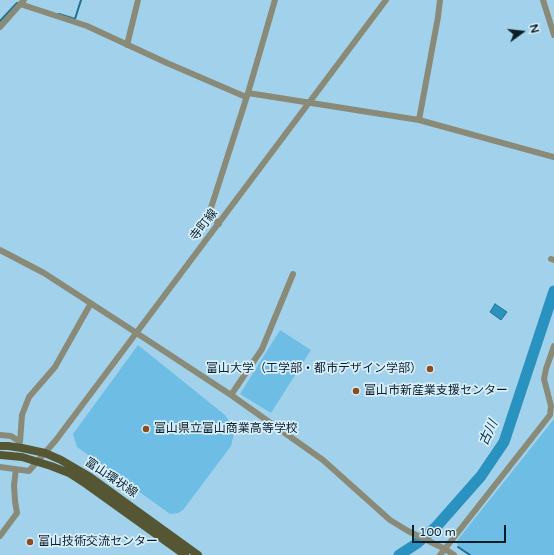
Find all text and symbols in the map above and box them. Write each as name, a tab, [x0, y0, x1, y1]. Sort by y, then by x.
north arrow	[502, 12, 542, 52]
text: N	[527, 23, 541, 35]
street label: 寺町線	[187, 206, 221, 244]
place label: 富山大学（工学部・都市デザイン学部）	[206, 362, 422, 376]
marker: 富山大学（工学部・都市デザイン学部）	[425, 364, 435, 374]
place label: 富山市新産業支援センター	[364, 384, 508, 398]
marker: 富山市新産業支援センター	[351, 386, 361, 396]
water label: 古川	[476, 418, 502, 448]
place label: 富山県立富山商業高等学校	[154, 422, 298, 436]
marker: 富山県立富山商業高等学校	[141, 424, 151, 434]
street label: 富山環状線	[82, 455, 140, 501]
scale bar	[414, 517, 508, 543]
text: 100 m	[419, 525, 456, 539]
place label: 富山技術交流センター	[38, 535, 158, 549]
marker: 富山技術交流センター	[25, 537, 35, 547]

